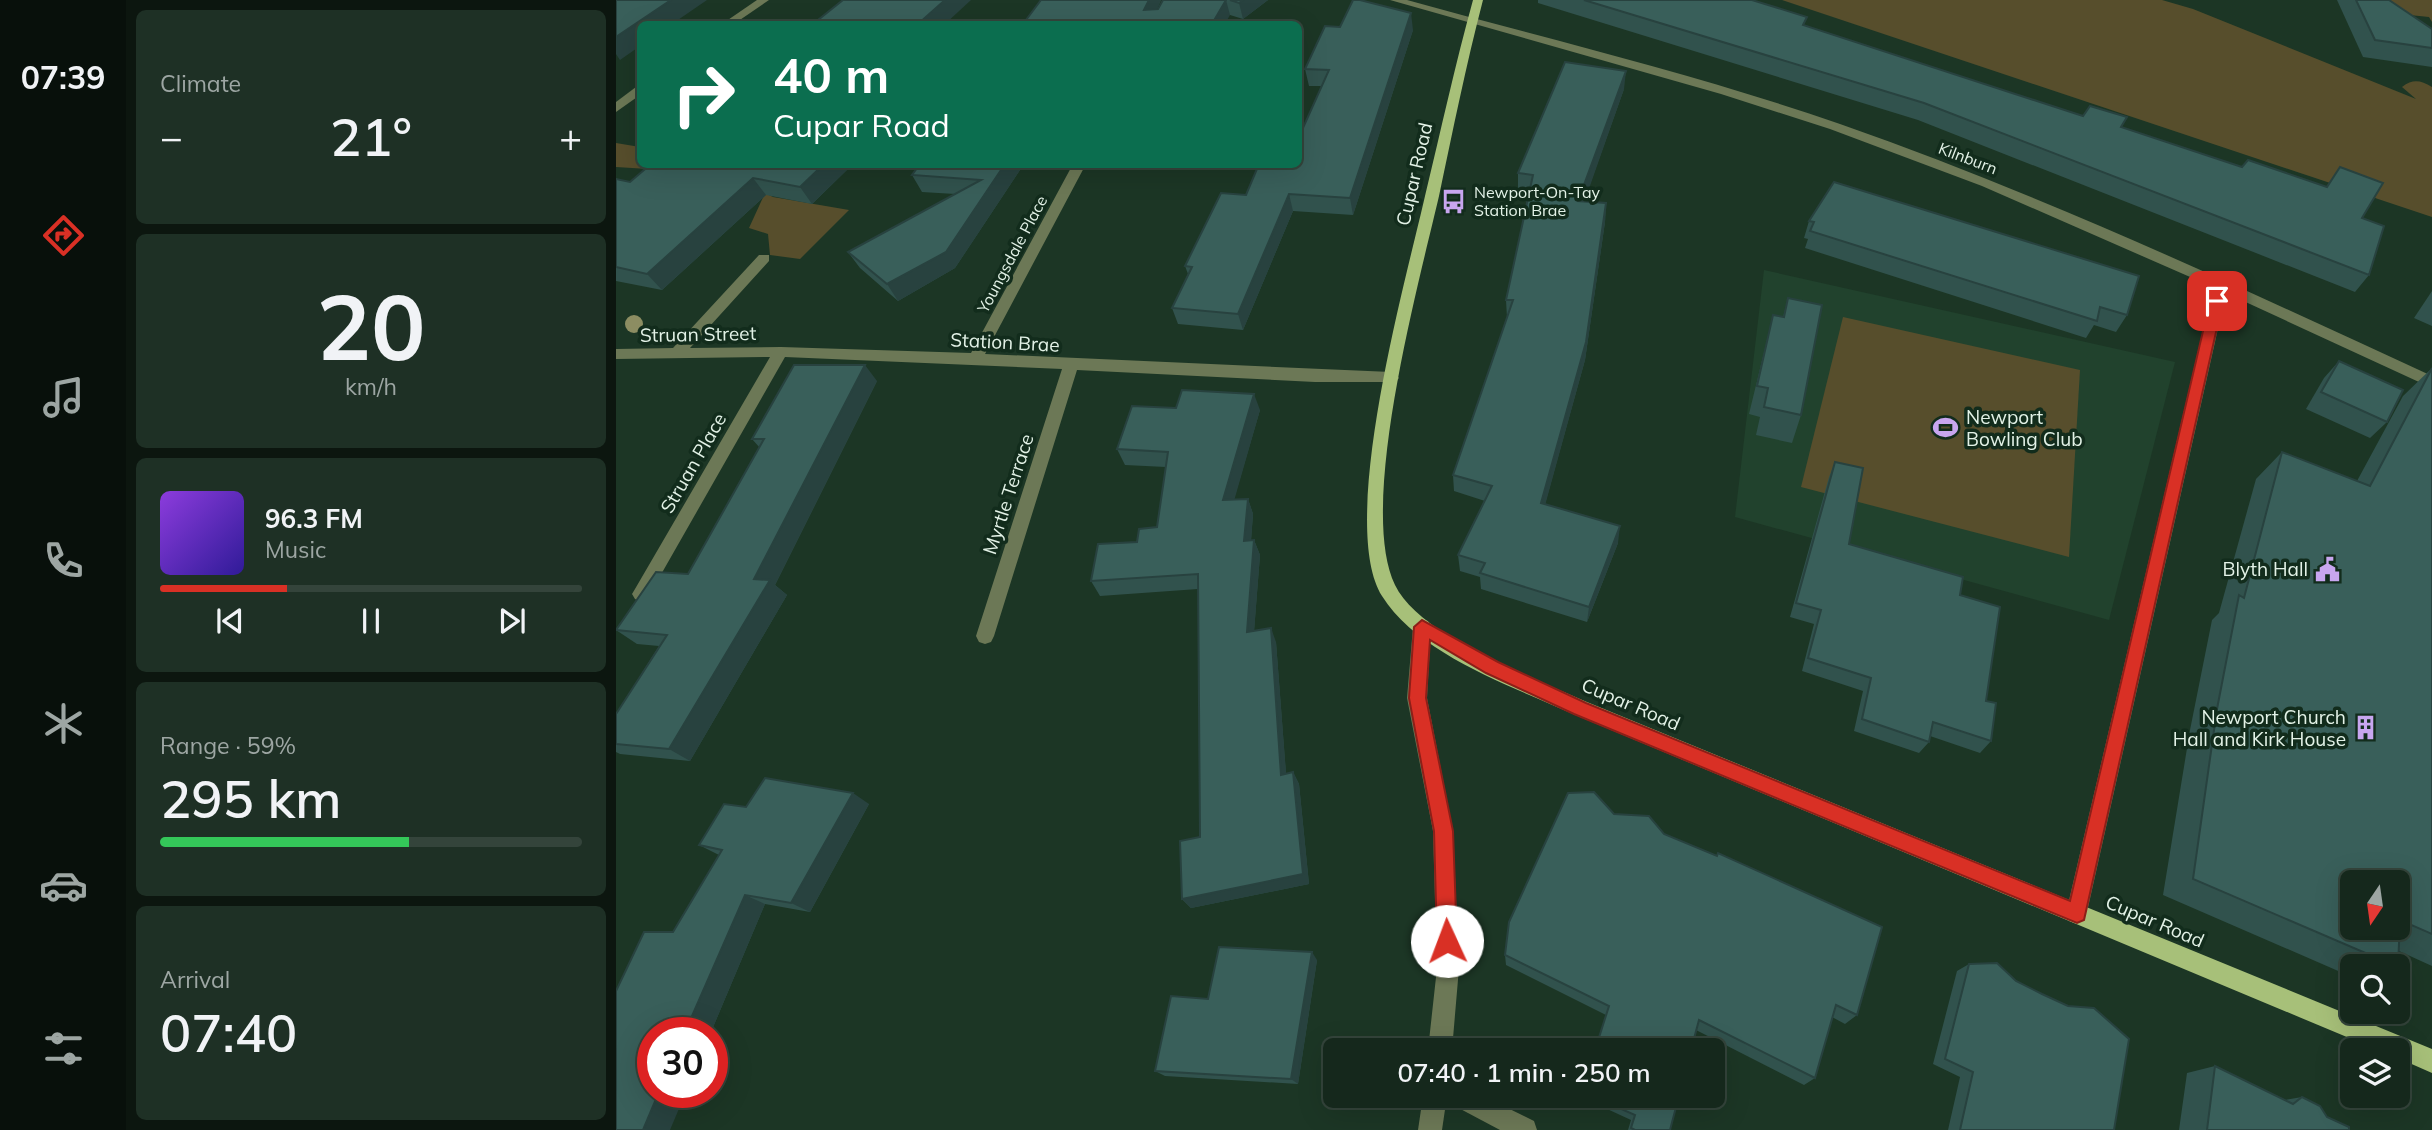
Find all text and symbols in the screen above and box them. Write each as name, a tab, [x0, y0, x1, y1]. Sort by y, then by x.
text: 40 m	[773, 44, 889, 105]
icon: right	[658, 49, 749, 140]
text: 07:39	[21, 57, 105, 97]
text: Climate	[160, 69, 241, 98]
text: 21°	[330, 104, 412, 169]
text: Cupar Road	[773, 105, 950, 145]
text: −	[160, 113, 183, 161]
text: +	[559, 113, 582, 161]
street label: Cupar Road	[1390, 120, 1438, 228]
street label: Kilnburn	[1936, 138, 2000, 178]
place label: Newport-On-Tay Station Brae	[1474, 182, 1601, 220]
bus stop icon: Newport-On-Tay Station Brae	[1440, 187, 1468, 215]
street label: Youngsdale Place	[972, 192, 1051, 317]
icon: directions	[39, 211, 88, 260]
text: 20	[316, 269, 426, 383]
pin	[2187, 271, 2247, 331]
icon: arrive	[2198, 282, 2236, 320]
street label: Struan Street	[640, 321, 757, 347]
street label: Station Brae	[950, 327, 1060, 357]
text: km/h	[345, 372, 397, 401]
icon: music	[39, 373, 88, 422]
place label: Newport Bowling Club	[1966, 405, 2083, 451]
street label: Struan Place	[655, 409, 731, 517]
sports icon: Newport Bowling Club	[1932, 414, 1960, 442]
street label: Myrtle Terrace	[977, 431, 1039, 557]
text: 96.3 FM	[265, 502, 363, 535]
text: Music	[265, 535, 326, 564]
icon: phone	[39, 536, 88, 585]
public building icon: Blyth Hall	[2314, 555, 2342, 583]
place label: Blyth Hall	[2223, 557, 2308, 581]
icon: previous	[211, 602, 249, 640]
icon: pause	[352, 602, 390, 640]
icon: next	[493, 602, 531, 640]
street label: Cupar Road	[1578, 672, 1684, 736]
icon: climate	[39, 699, 88, 748]
place label: Newport Church Hall and Kirk House	[2173, 705, 2346, 751]
building icon: Newport Church Hall and Kirk House	[2352, 714, 2380, 742]
text: Range · 59%	[160, 731, 296, 760]
text: 295 km	[160, 766, 341, 831]
icon: car	[39, 861, 88, 910]
north arrow	[2340, 870, 2410, 940]
map controls	[2340, 870, 2410, 1108]
street label: Cupar Road	[2102, 889, 2208, 953]
position arrow	[1410, 904, 1484, 978]
button: search	[2340, 954, 2410, 1024]
text: Arrival	[160, 965, 230, 994]
text: 07:40	[160, 1000, 297, 1065]
speed limit sign: 30	[637, 1017, 728, 1108]
icon: filters	[39, 1024, 88, 1073]
button: layers	[2340, 1038, 2410, 1108]
text: 07:40 · 1 min · 250 m	[1397, 1056, 1651, 1089]

